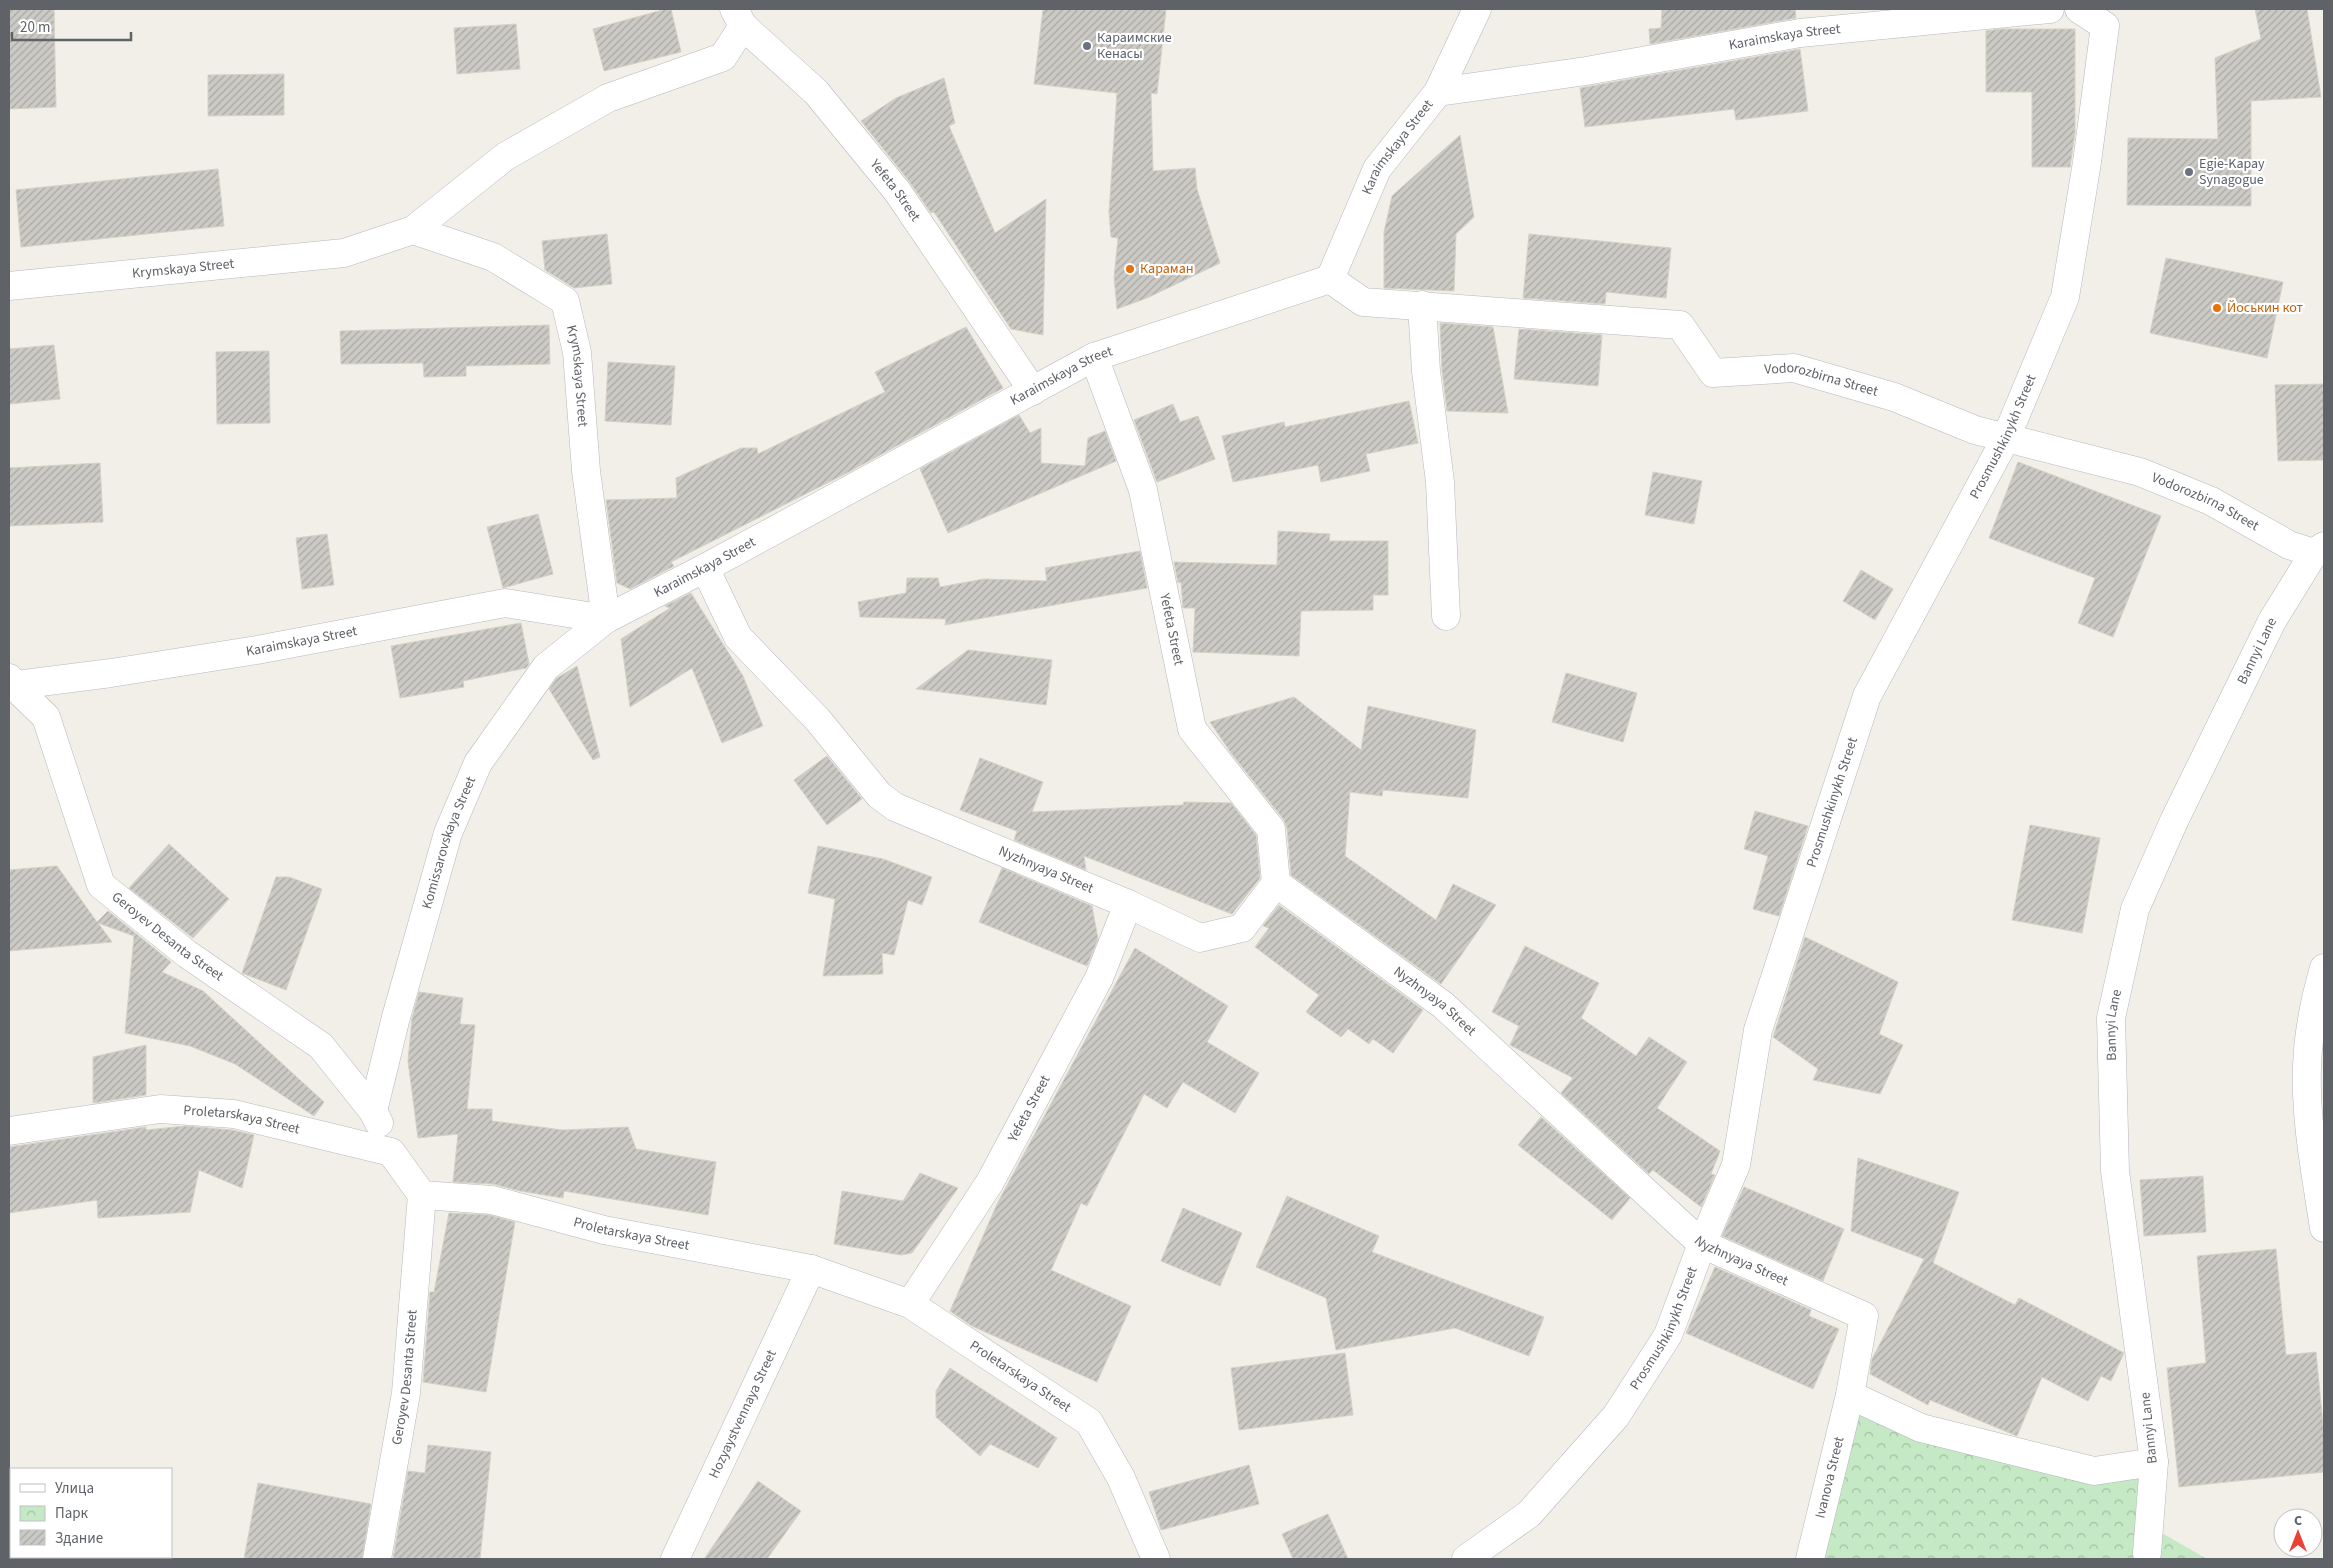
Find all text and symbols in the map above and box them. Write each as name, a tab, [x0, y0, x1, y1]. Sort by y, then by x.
scale bar	[12, 10, 131, 42]
text: 20 m	[20, 17, 50, 38]
street label: Karaimskaya Street	[1727, 19, 1842, 55]
place label: Караимские Кенасы	[1097, 28, 1172, 64]
marker: Караимские Кенасы	[1081, 40, 1093, 52]
street label: Karaimskaya Street	[1357, 95, 1438, 198]
street label: Yefeta Street	[864, 154, 925, 226]
place label: Egie-Kapay Synagogue	[2199, 154, 2265, 190]
marker: Egie-Kapay Synagogue	[2183, 166, 2195, 178]
street label: Krymskaya Street	[131, 254, 235, 284]
place label: Караман	[1140, 259, 1194, 279]
marker: Караман	[1124, 263, 1136, 275]
place label: Йоськин кот	[2227, 298, 2304, 318]
marker: Йоськин кот	[2211, 302, 2223, 314]
street label: Krymskaya Street	[561, 323, 593, 428]
street label: Karaimskaya Street	[1007, 341, 1115, 411]
street label: Vodorozbirna Street	[1764, 358, 1881, 402]
street label: Prosmushkinykh Street	[1965, 371, 2042, 503]
street label: Vodorozbirna Street	[2148, 468, 2263, 536]
street label: Karaimskaya Street	[650, 532, 760, 603]
street label: Yefeta Street	[1154, 591, 1189, 667]
street label: Bannyi Lane	[2232, 614, 2282, 688]
street label: Karaimskaya Street	[245, 621, 359, 662]
street label: Prosmushkinykh Street	[1802, 735, 1863, 870]
street label: Komissarovskaya Street	[417, 773, 481, 911]
street label: Nyzhnyaya Street	[995, 841, 1097, 899]
street label: Geroyev Desanta Street	[107, 887, 228, 986]
street label: Nyzhnyaya Street	[1389, 962, 1481, 1041]
street label: Bannyi Lane	[2101, 987, 2127, 1061]
street label: Yefeta Street	[1003, 1071, 1055, 1147]
street label: Proletarskaya Street	[183, 1101, 302, 1140]
street label: Proletarskaya Street	[571, 1212, 691, 1256]
street label: Nyzhnyaya Street	[1689, 1231, 1792, 1291]
street label: Prosmushkinykh Street	[1625, 1264, 1703, 1394]
street label: Geroyev Desanta Street	[387, 1309, 423, 1447]
street label: Proletarskaya Street	[965, 1336, 1075, 1418]
street label: Hozyaystvennaya Street	[704, 1346, 782, 1482]
street label: Bannyi Lane	[2135, 1391, 2163, 1465]
street label: Ivanova Street	[1810, 1434, 1850, 1520]
legend	[10, 1468, 172, 1558]
text: Улица	[55, 1478, 94, 1499]
text: Парк	[55, 1503, 89, 1524]
north arrow	[2273, 1508, 2323, 1558]
text: С	[2294, 1511, 2302, 1531]
text: Здание	[55, 1528, 103, 1549]

